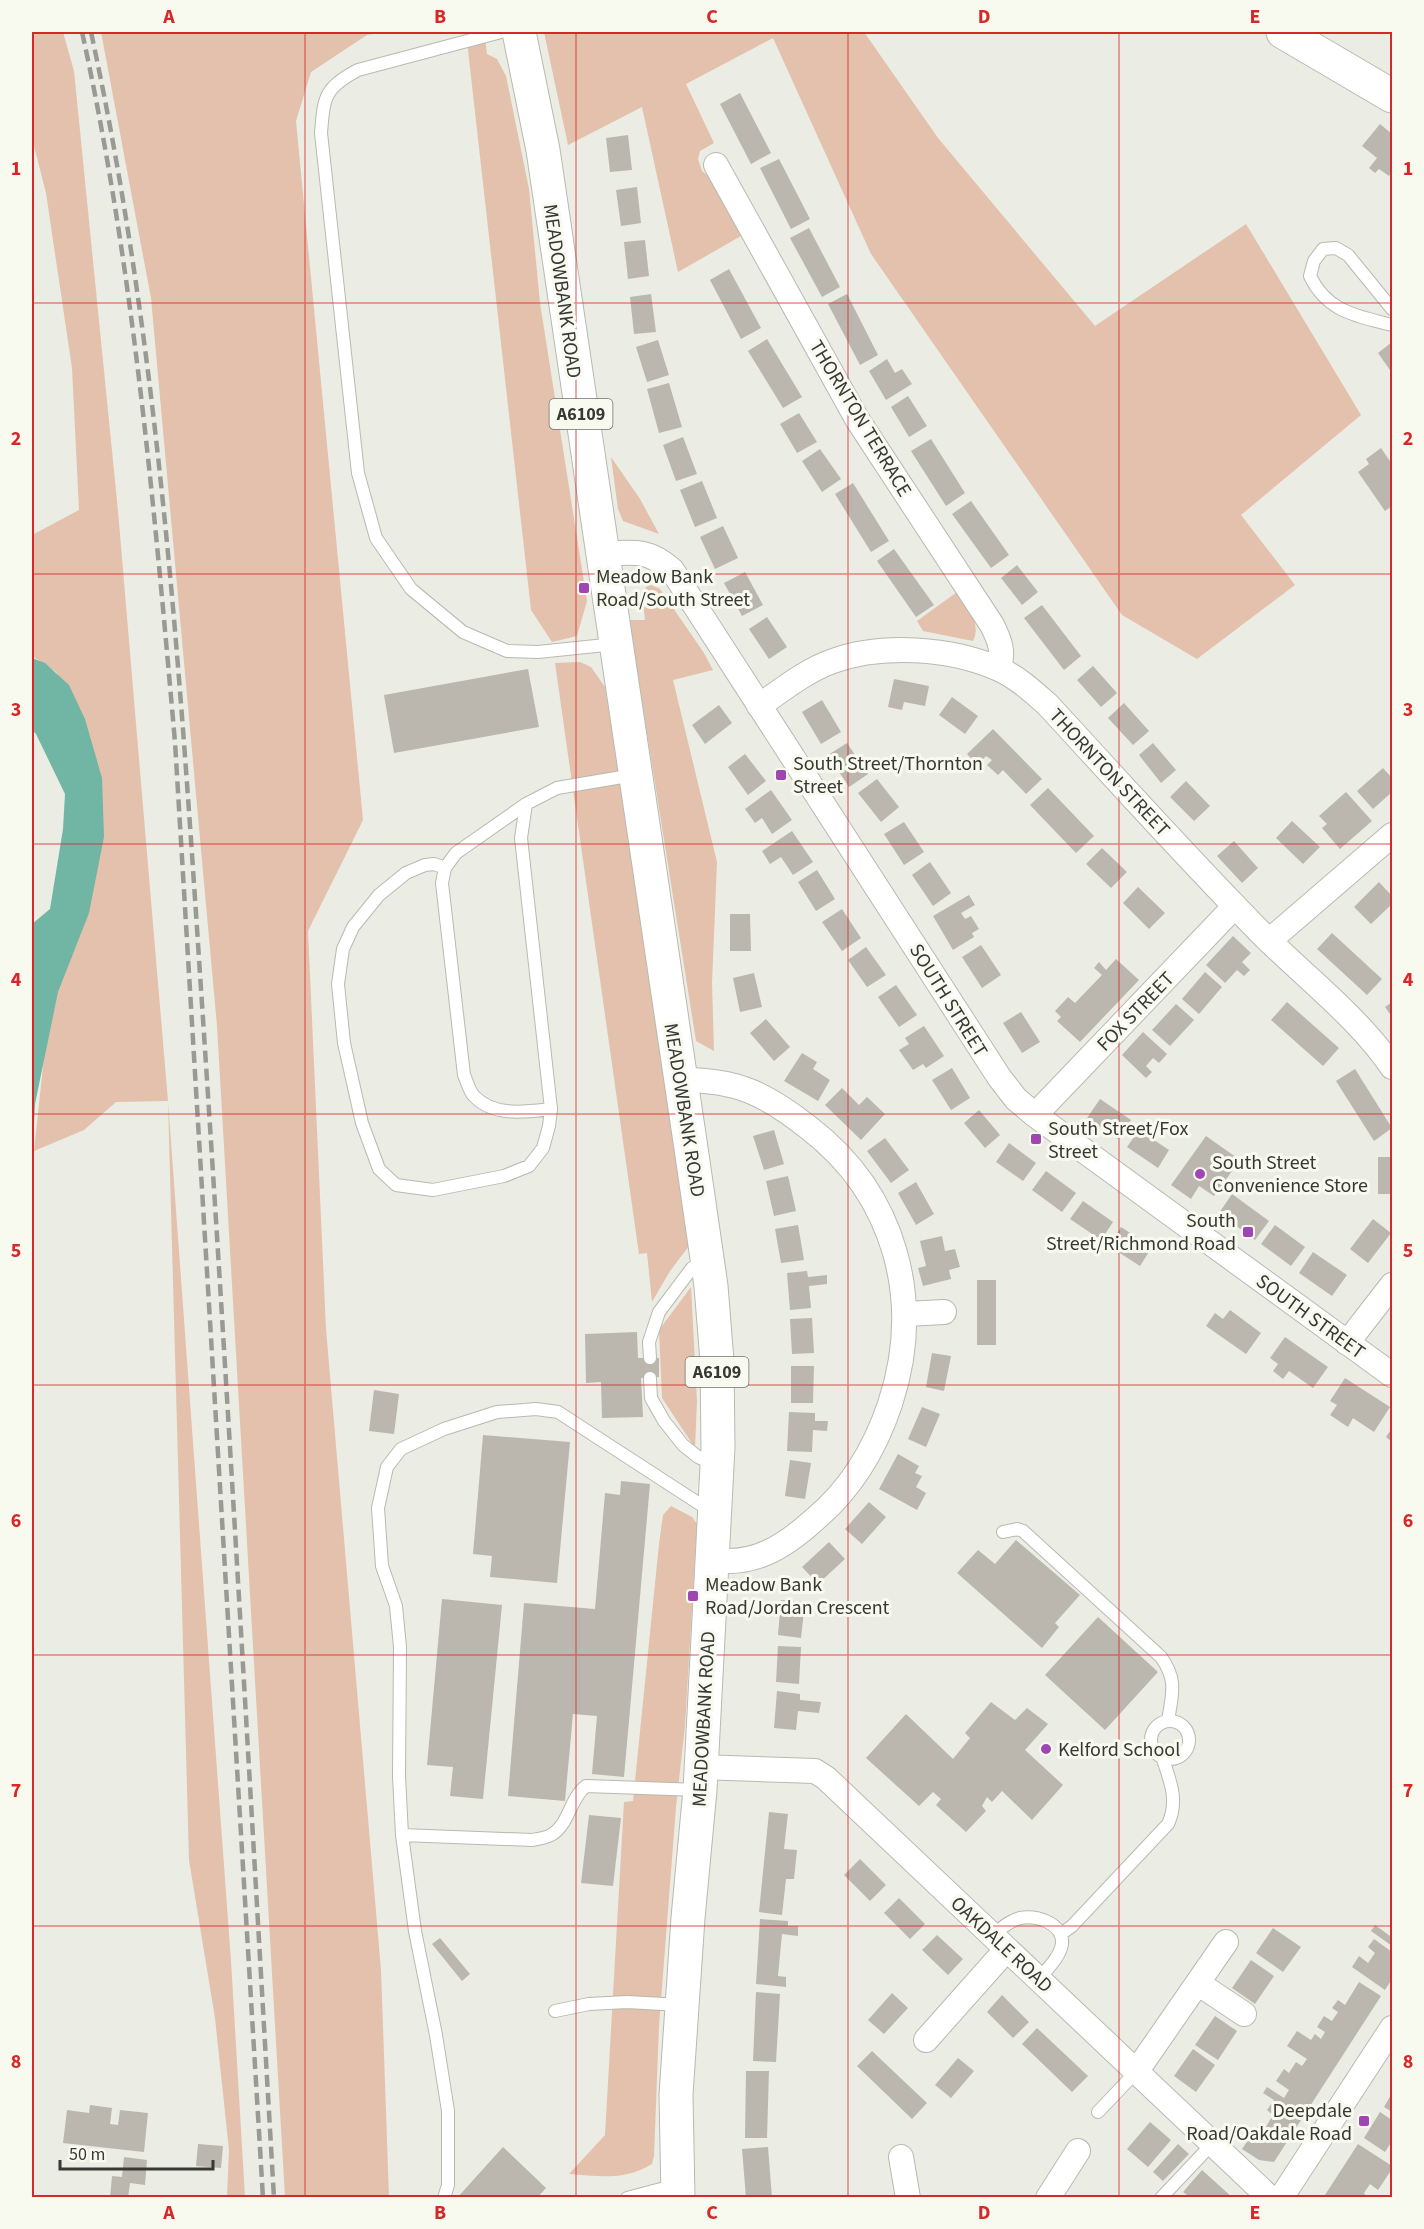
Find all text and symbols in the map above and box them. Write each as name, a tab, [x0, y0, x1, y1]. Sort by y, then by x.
text: A	[162, 3, 175, 31]
text: B	[434, 3, 446, 31]
text: C	[706, 3, 718, 31]
text: D	[978, 3, 990, 31]
text: E	[1250, 3, 1260, 31]
text: 1	[11, 155, 21, 183]
text: 1	[1403, 155, 1413, 183]
street label: MEADOWBANK ROAD	[536, 202, 588, 380]
street label: THORNTON TERRACE	[802, 335, 918, 502]
road number: A6109	[550, 399, 612, 429]
text: 2	[11, 425, 21, 453]
text: 2	[1403, 425, 1413, 453]
place label: Meadow Bank Road/South Street	[596, 563, 750, 614]
marker: Meadow Bank Road/South Street	[577, 581, 591, 595]
text: 3	[11, 696, 21, 724]
text: 3	[1403, 696, 1413, 724]
street label: THORNTON STREET	[1042, 702, 1176, 843]
place label: South Street/Thornton Street	[793, 750, 983, 801]
marker: South Street/Thornton Street	[774, 768, 788, 782]
street label: SOUTH STREET	[902, 938, 994, 1063]
street label: FOX STREET	[1091, 965, 1181, 1058]
text: 4	[11, 966, 22, 994]
text: 4	[1403, 966, 1414, 994]
street label: MEADOWBANK ROAD	[656, 1021, 712, 1199]
place label: South Street/Fox Street	[1048, 1115, 1188, 1166]
marker: South Street/Fox Street	[1029, 1132, 1043, 1146]
place label: South Street Convenience Store	[1212, 1149, 1368, 1200]
marker: South Street Convenience Store	[1193, 1167, 1207, 1181]
place label: South Street/Richmond Road	[1046, 1207, 1236, 1258]
marker: South Street/Richmond Road	[1241, 1225, 1255, 1239]
text: 5	[11, 1237, 21, 1265]
text: 5	[1403, 1237, 1413, 1265]
street label: SOUTH STREET	[1250, 1268, 1371, 1366]
road number: A6109	[686, 1357, 748, 1387]
text: 6	[11, 1507, 21, 1535]
text: 6	[1403, 1507, 1413, 1535]
place label: Meadow Bank Road/Jordan Crescent	[705, 1571, 890, 1622]
marker: Meadow Bank Road/Jordan Crescent	[686, 1589, 700, 1603]
street label: MEADOWBANK ROAD	[685, 1631, 723, 1808]
place label: Kelford School	[1058, 1736, 1180, 1764]
marker: Kelford School	[1039, 1742, 1053, 1756]
text: 7	[11, 1777, 21, 1805]
text: 7	[1403, 1777, 1413, 1805]
street label: OAKDALE ROAD	[944, 1890, 1059, 1999]
text: 8	[11, 2048, 21, 2076]
text: 8	[1403, 2048, 1413, 2076]
place label: Deepdale Road/Oakdale Road	[1186, 2097, 1352, 2148]
marker: Deepdale Road/Oakdale Road	[1357, 2114, 1371, 2128]
scale bar	[60, 2133, 213, 2171]
text: 50 m	[69, 2142, 105, 2167]
text: A	[162, 2199, 175, 2227]
text: B	[434, 2199, 446, 2227]
text: C	[706, 2199, 718, 2227]
text: D	[978, 2199, 990, 2227]
text: E	[1250, 2199, 1260, 2227]

